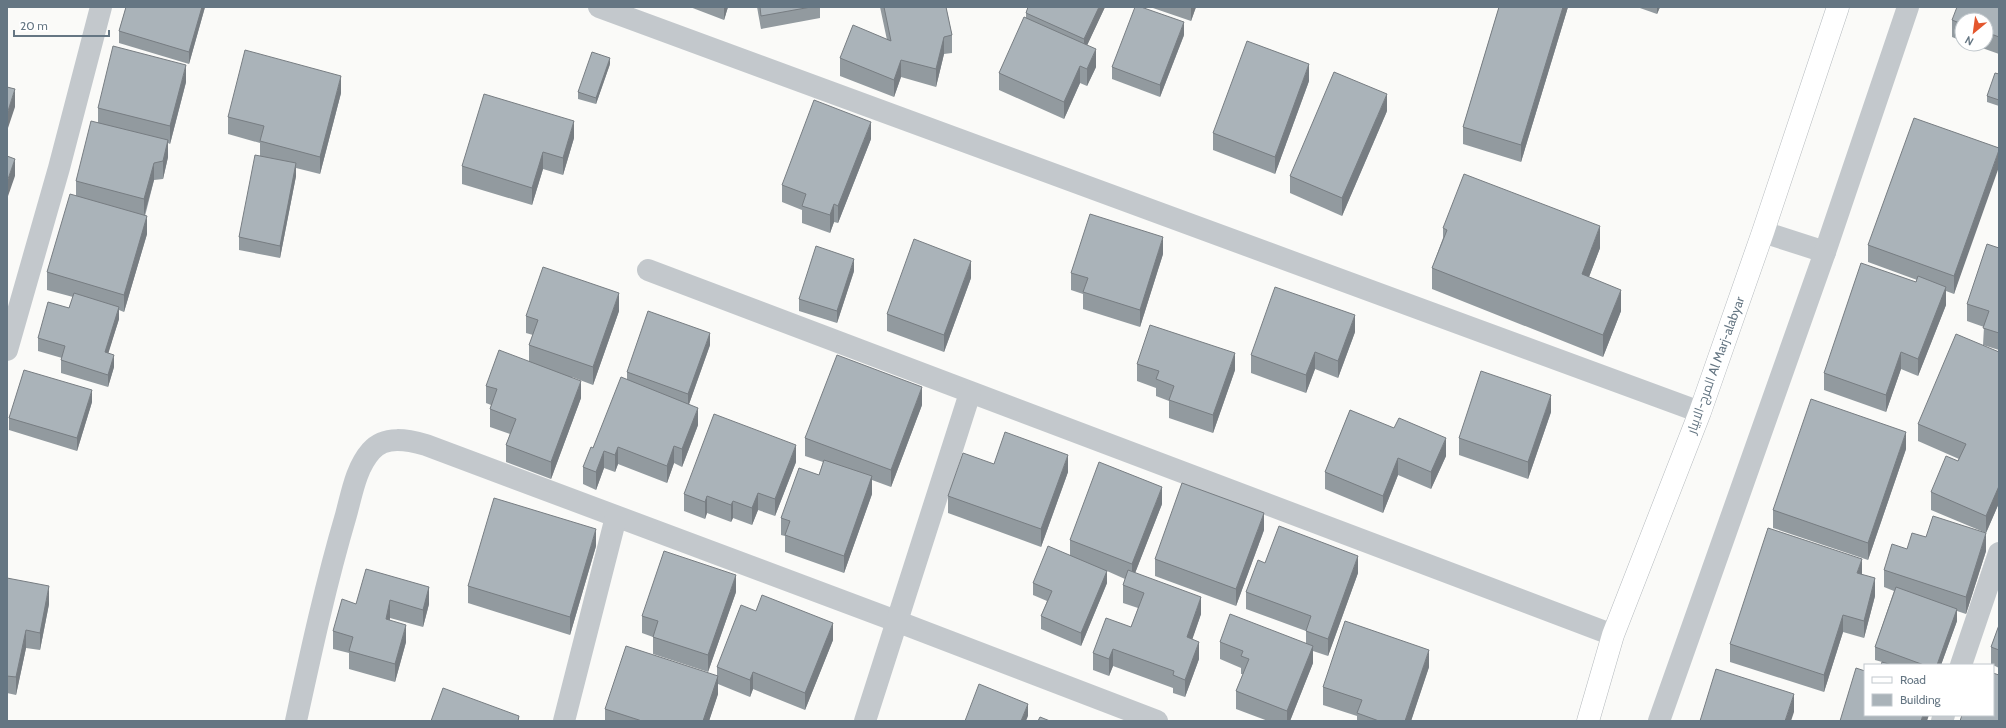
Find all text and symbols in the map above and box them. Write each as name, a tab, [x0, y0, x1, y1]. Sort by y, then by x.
scale bar	[14, 12, 109, 38]
north arrow	[1954, 12, 1994, 52]
text: 20 m	[20, 18, 48, 33]
text: N	[1962, 33, 1976, 49]
street label: المرج-الابيار Al Marj-alabyar	[1682, 293, 1748, 437]
legend	[1864, 664, 1994, 716]
text: Road	[1900, 672, 1926, 687]
text: Building	[1900, 692, 1942, 707]

